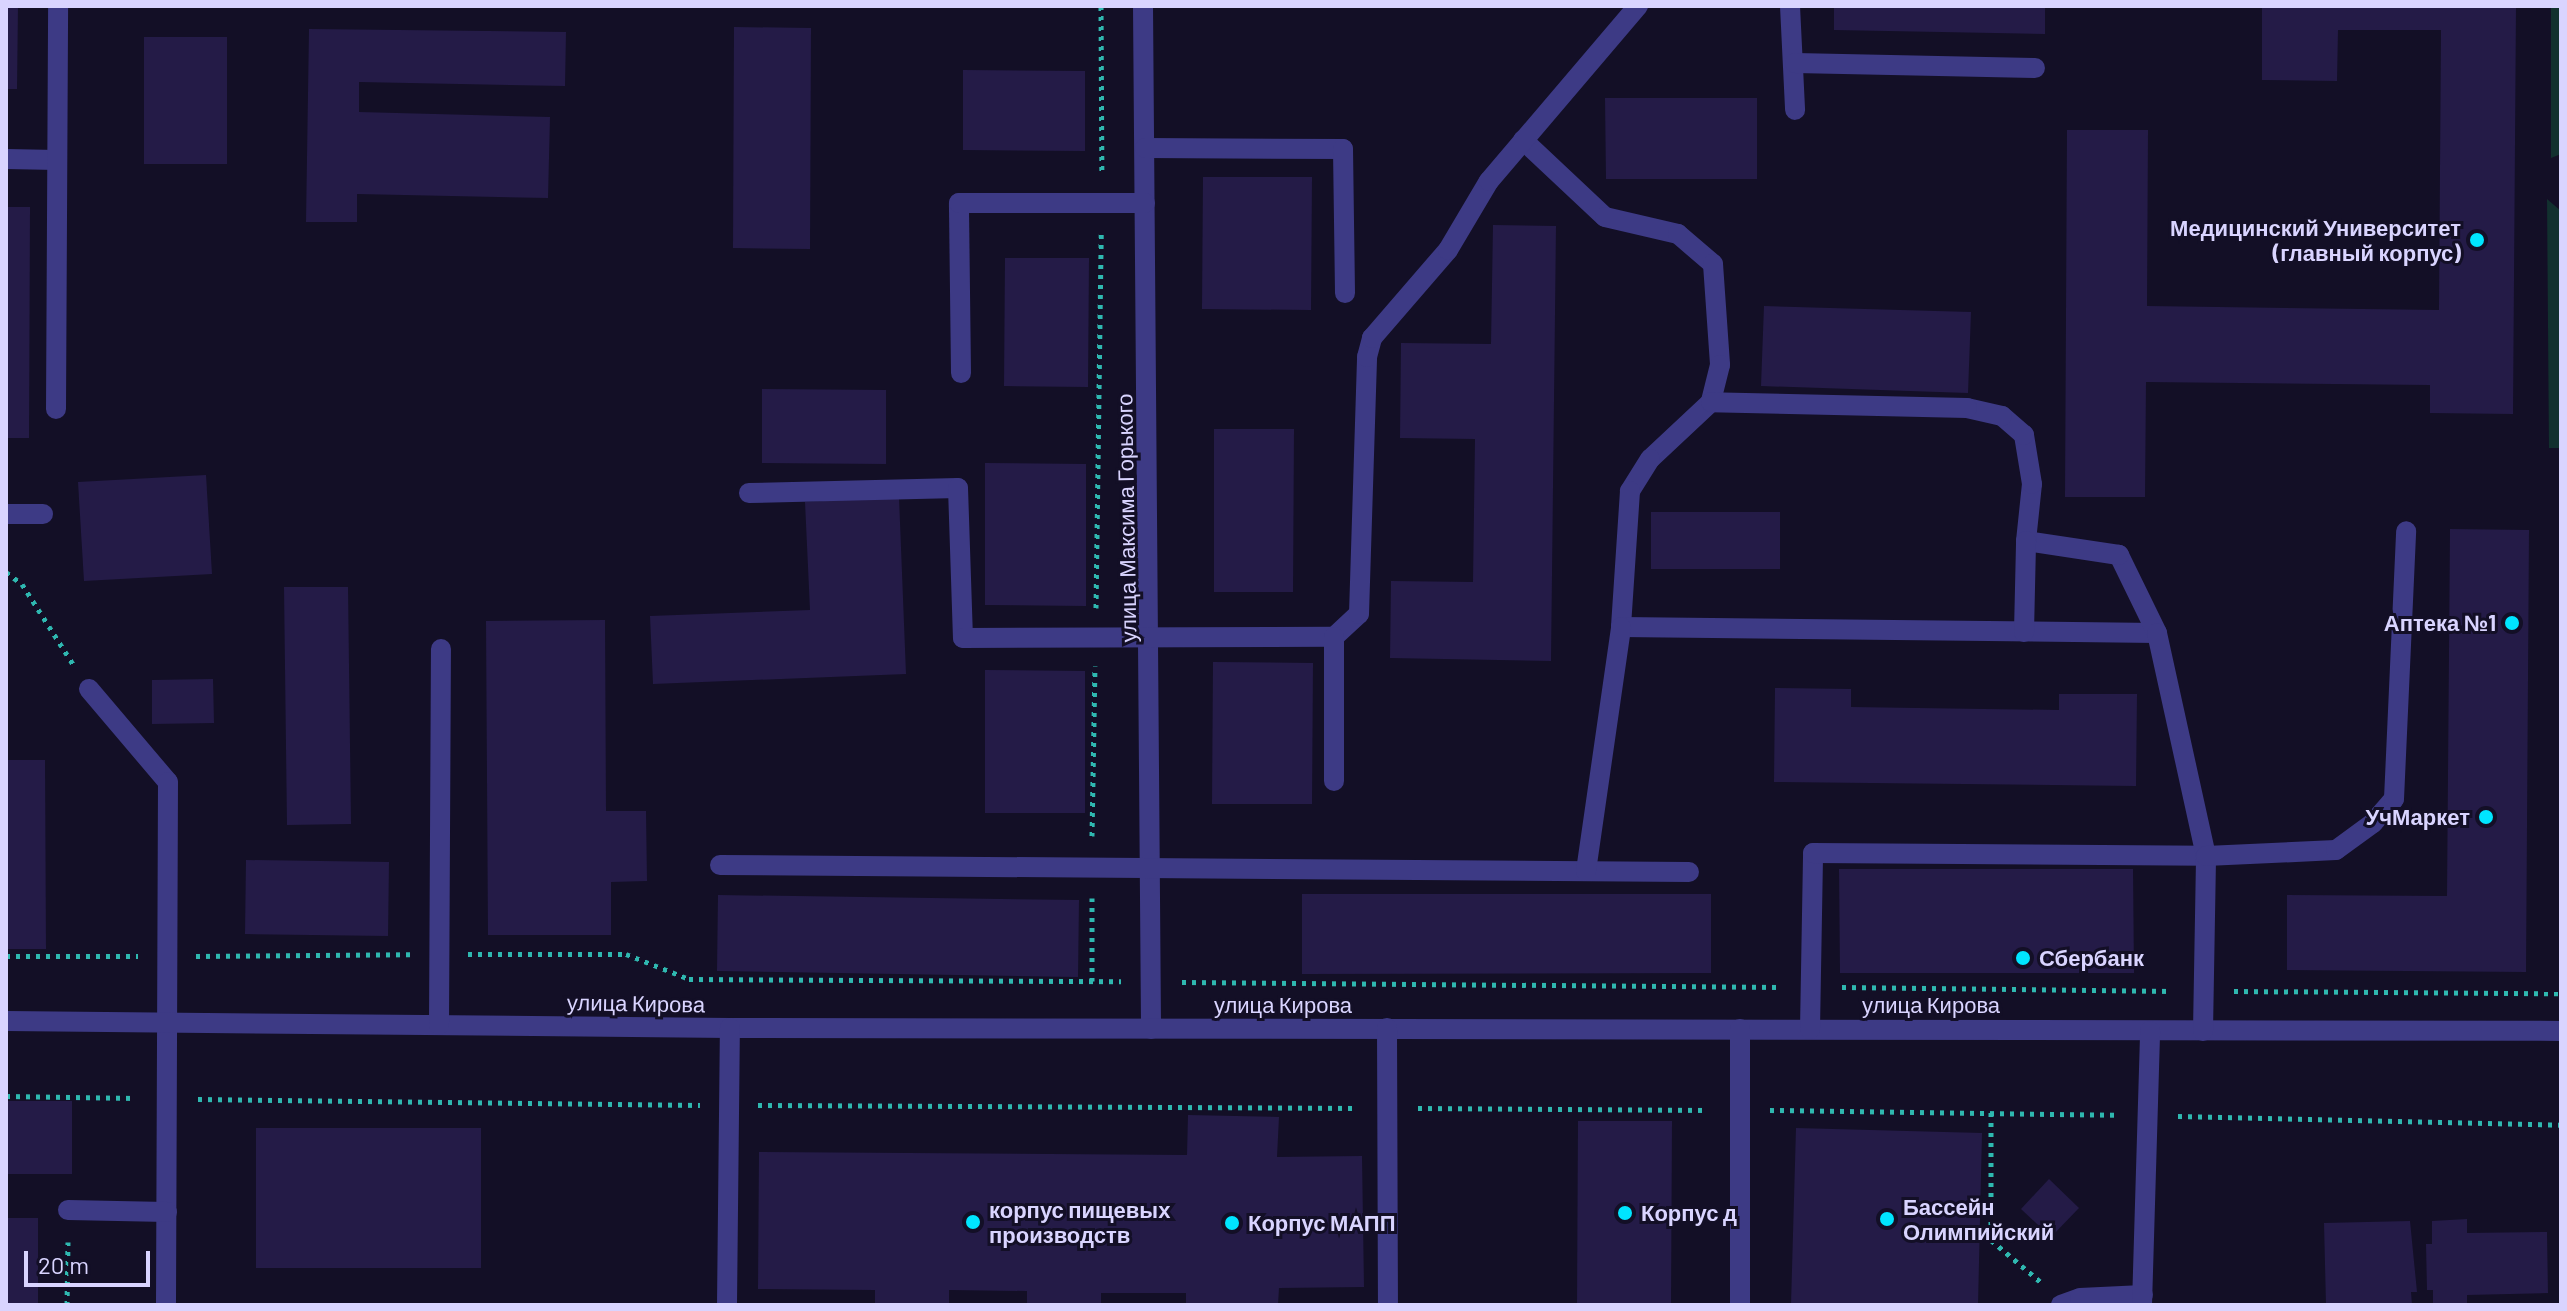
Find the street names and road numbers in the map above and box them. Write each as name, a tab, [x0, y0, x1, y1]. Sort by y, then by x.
street label: улица Максима Горького	[1111, 393, 1141, 643]
street label: улица Кирова	[567, 989, 705, 1017]
street label: улица Кирова	[1214, 992, 1352, 1018]
street label: улица Кирова	[1862, 992, 2000, 1018]

